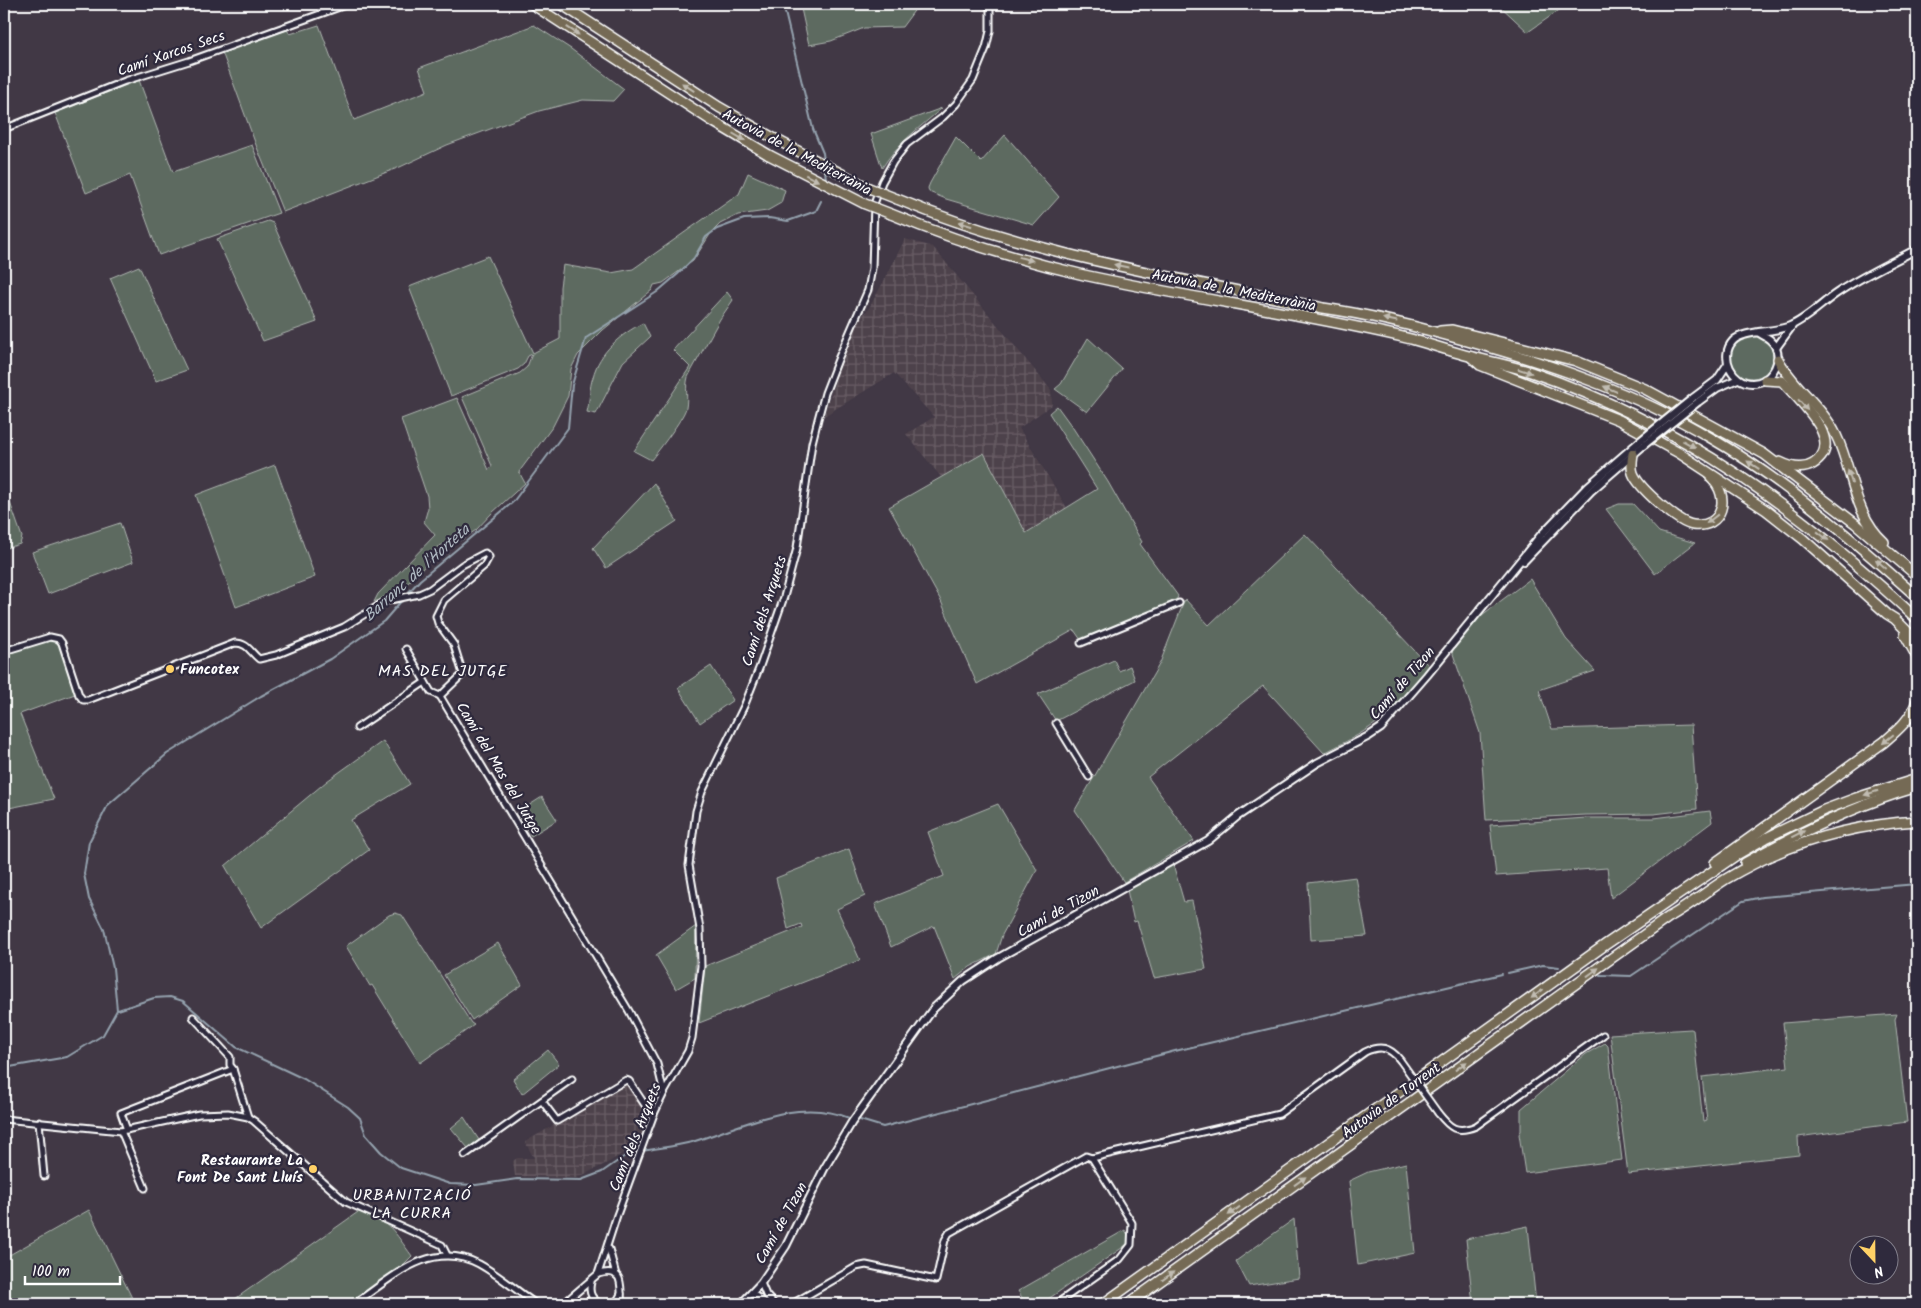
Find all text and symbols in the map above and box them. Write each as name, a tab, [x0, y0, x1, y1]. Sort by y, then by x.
street label: Camí Xarcos Secs	[114, 24, 229, 84]
one-way arrow	[566, 26, 579, 35]
one-way arrow	[681, 82, 695, 92]
street label: Autovia de la Mediterrània	[717, 103, 876, 203]
one-way arrow	[732, 133, 745, 142]
one-way arrow	[805, 174, 819, 182]
one-way arrow	[957, 220, 972, 227]
one-way arrow	[1019, 255, 1034, 263]
one-way arrow	[1114, 262, 1129, 270]
street label: Autovia de la Mediterrània	[1150, 263, 1318, 319]
one-way arrow	[1383, 316, 1398, 324]
one-way arrow	[1518, 367, 1533, 375]
one-way arrow	[1603, 384, 1617, 392]
one-way arrow	[1797, 399, 1808, 412]
one-way arrow	[1682, 440, 1697, 448]
one-way arrow	[1746, 460, 1759, 469]
one-way arrow	[1846, 470, 1854, 485]
one-way arrow	[1706, 513, 1719, 524]
water label: Barranc de l'Horteta	[358, 517, 477, 628]
one-way arrow	[1816, 531, 1830, 541]
street label: Camí dels Arquets	[736, 552, 794, 670]
one-way arrow	[1874, 559, 1887, 570]
street label: Camí de Tizon	[1364, 642, 1442, 726]
place label: Funcotex	[180, 658, 240, 682]
district label: MAS DEL JUTGE	[378, 659, 508, 684]
marker: Funcotex	[164, 663, 176, 675]
street label: Camí del Mas del Jutge	[449, 698, 547, 839]
one-way arrow	[1882, 733, 1895, 744]
one-way arrow	[1863, 789, 1878, 797]
one-way arrow	[1791, 830, 1805, 838]
street label: Camí de Tizon	[1013, 879, 1104, 944]
one-way arrow	[1586, 967, 1599, 977]
one-way arrow	[1530, 989, 1544, 999]
street label: Autovia de Torrent	[1337, 1056, 1446, 1145]
one-way arrow	[1454, 1062, 1467, 1072]
street label: Camí dels Arquets	[603, 1079, 669, 1195]
place label: Restaurante La Font De Sant Lluís	[177, 1149, 303, 1190]
marker: Restaurante La Font De Sant Lluís	[307, 1163, 319, 1175]
one-way arrow	[1293, 1176, 1306, 1187]
street label: Camí de Tizon	[749, 1178, 814, 1269]
district label: URBANITZACIÓ LA CURRA	[352, 1183, 472, 1226]
one-way arrow	[1227, 1206, 1241, 1216]
north arrow	[1848, 1236, 1898, 1286]
scale bar	[25, 1253, 120, 1285]
text: N	[1870, 1259, 1887, 1283]
text: 100 m	[32, 1260, 70, 1284]
one-way arrow	[1161, 1271, 1175, 1281]

